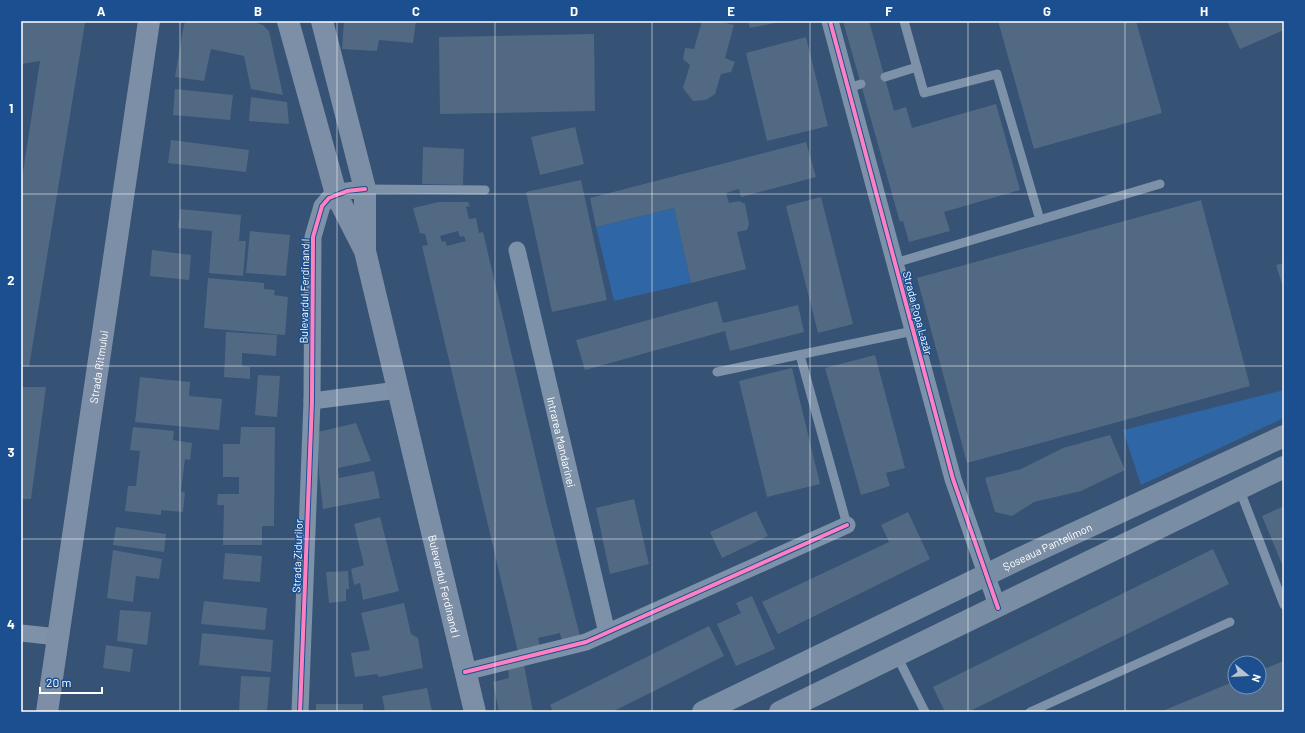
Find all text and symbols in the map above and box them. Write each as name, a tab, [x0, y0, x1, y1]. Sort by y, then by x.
text: A	[97, 3, 106, 19]
text: B	[254, 3, 262, 19]
text: C	[412, 3, 420, 19]
text: D	[570, 3, 578, 19]
text: E	[727, 3, 735, 19]
text: F	[885, 3, 893, 19]
text: G	[1043, 3, 1051, 19]
text: H	[1200, 3, 1208, 19]
text: 1	[9, 100, 13, 116]
street label: Bulevardul Ferdinand I	[297, 238, 311, 344]
street label: Strada Popa Lazăr	[901, 270, 935, 356]
text: 2	[7, 272, 15, 288]
street label: Strada Ritmului	[86, 329, 110, 404]
street label: Intrarea Mandarinei	[545, 395, 579, 488]
text: 3	[7, 444, 15, 460]
street label: Strada Zidurilor	[289, 519, 305, 593]
street label: Șoseaua Pantelimon	[1000, 520, 1094, 572]
street label: Bulevardul Ferdinand I	[426, 533, 463, 639]
text: 4	[7, 616, 15, 632]
north arrow	[1227, 655, 1267, 695]
scale bar	[40, 669, 102, 695]
text: N	[1250, 673, 1264, 684]
text: 20 m	[46, 675, 72, 689]

